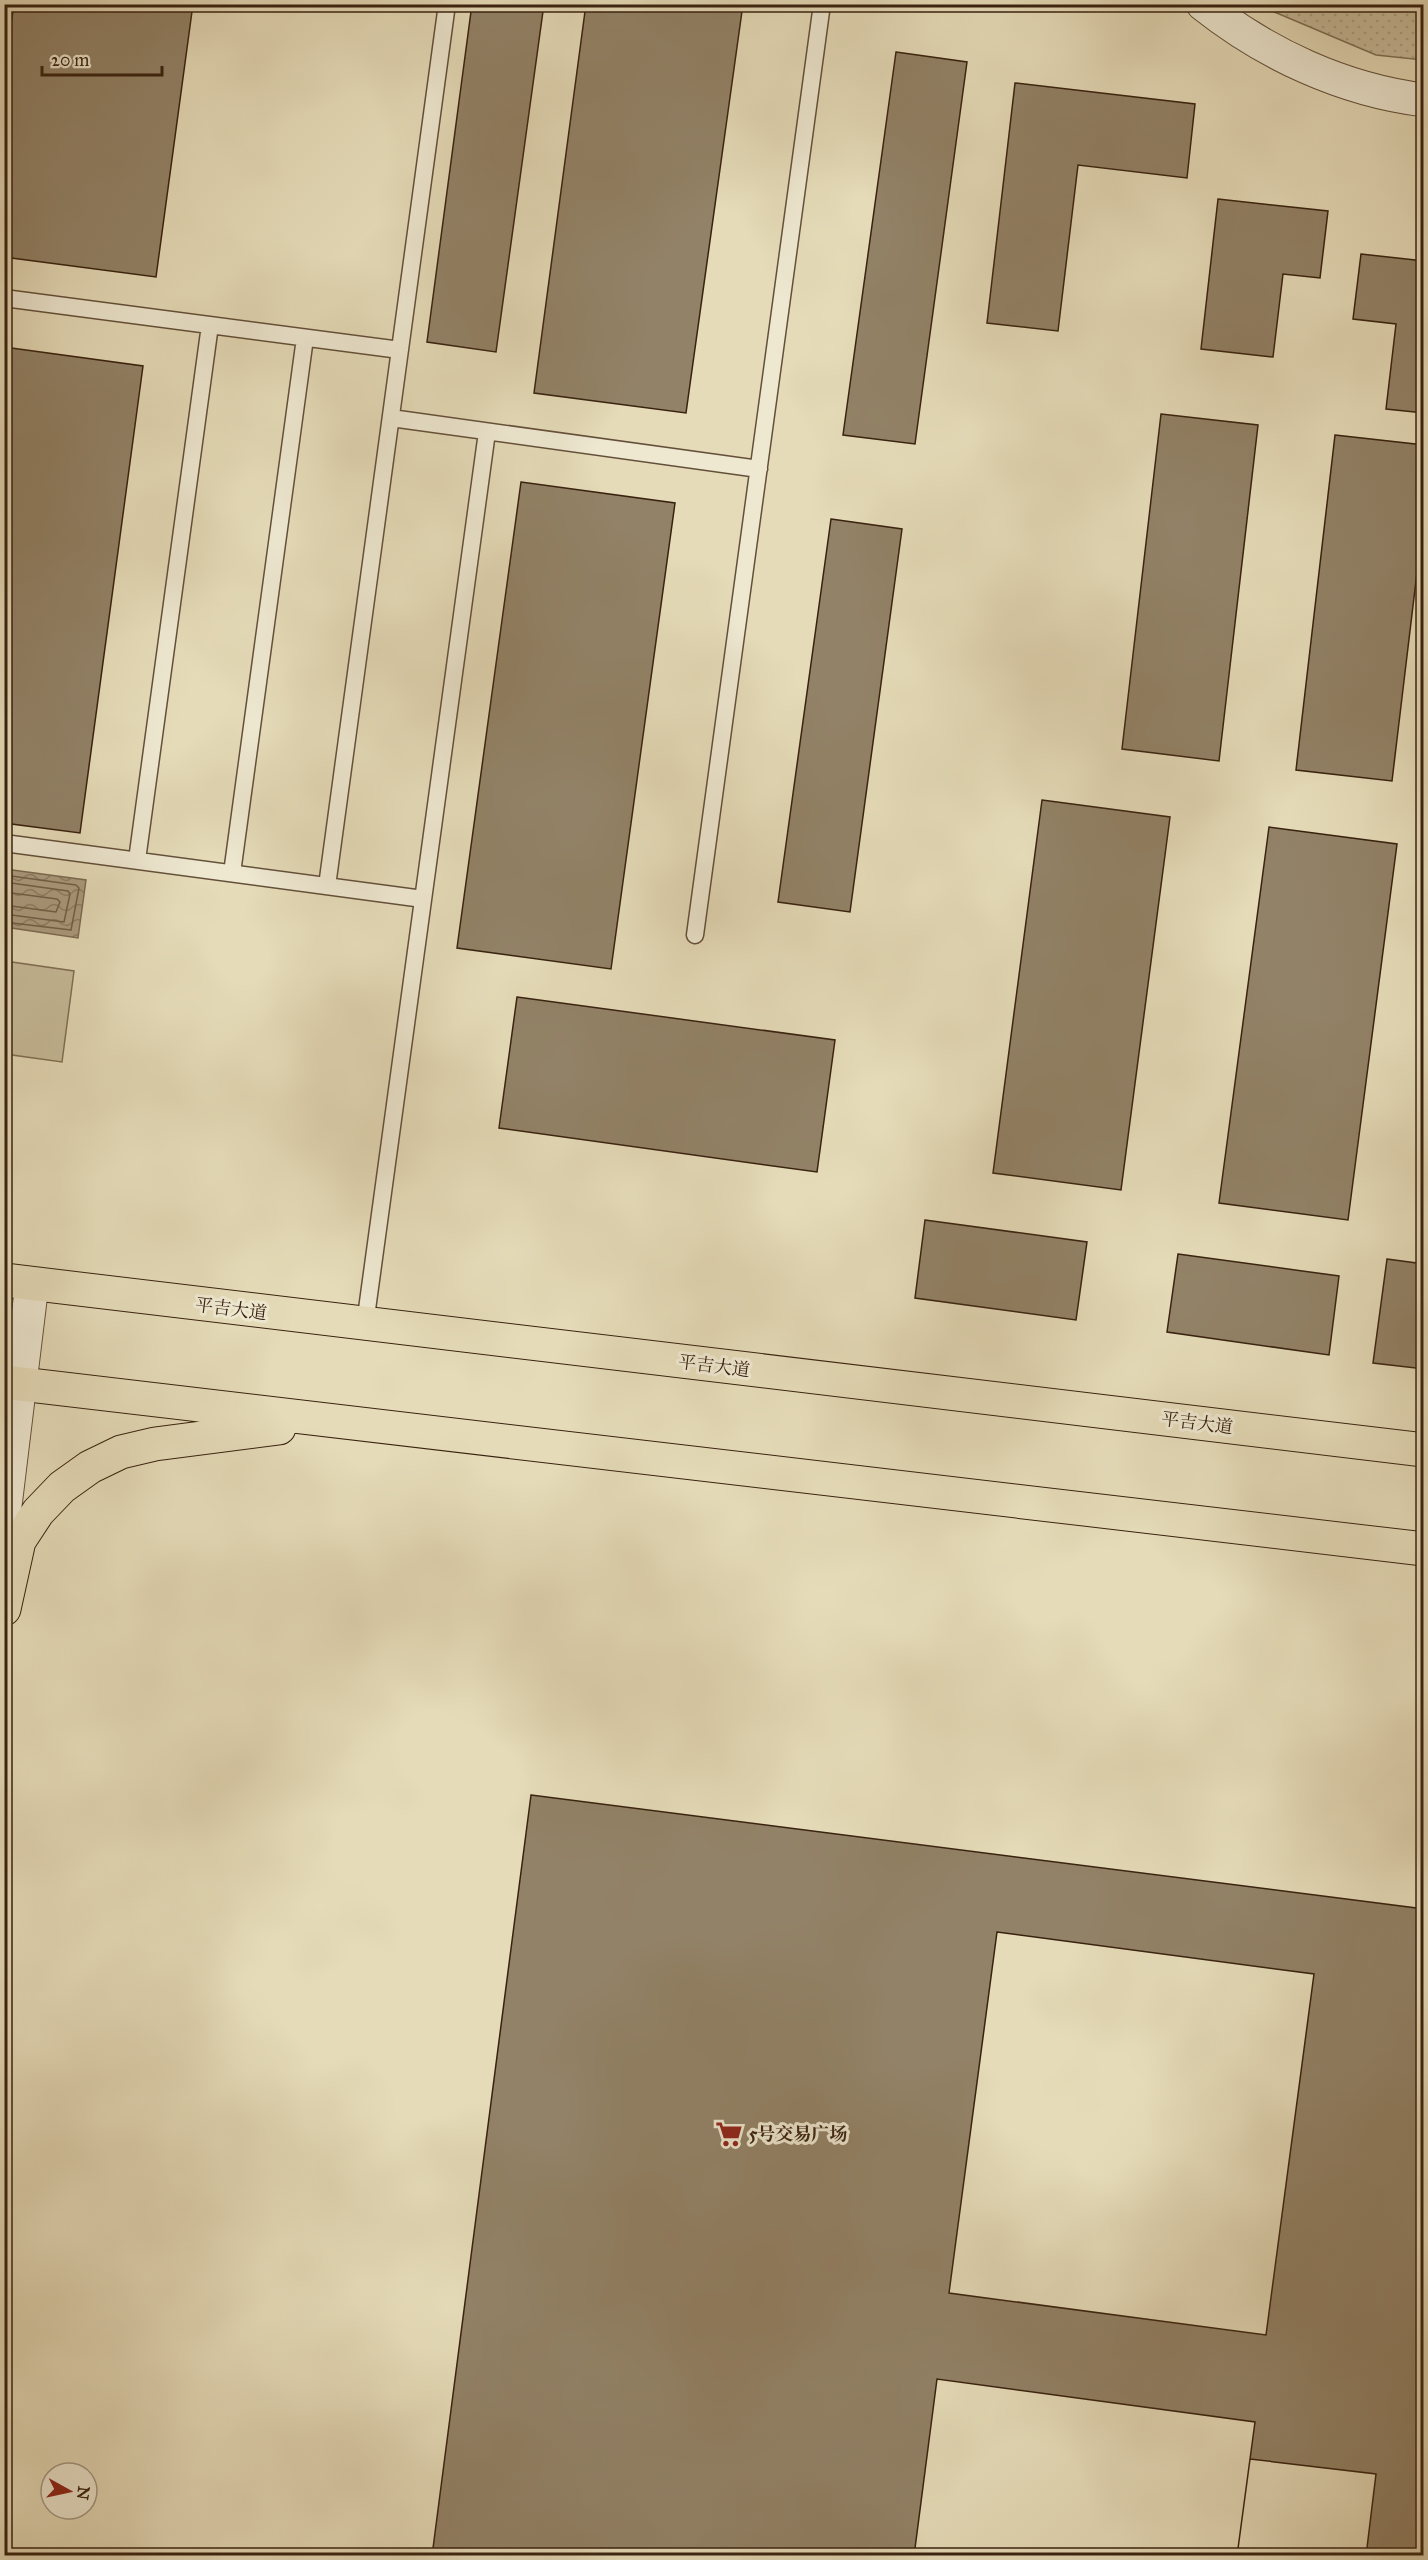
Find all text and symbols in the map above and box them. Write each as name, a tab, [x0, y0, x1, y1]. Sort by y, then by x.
scale bar	[42, 39, 162, 77]
text: 20 m	[51, 49, 89, 71]
street label: 平吉大道	[194, 1294, 268, 1324]
street label: 平吉大道	[677, 1351, 751, 1381]
street label: 平吉大道	[1160, 1408, 1234, 1438]
supermarket icon: 5号交易广场	[714, 2119, 744, 2149]
place label: 5号交易广场	[749, 2123, 847, 2145]
north arrow	[39, 2461, 99, 2521]
text: N	[73, 2485, 94, 2501]

